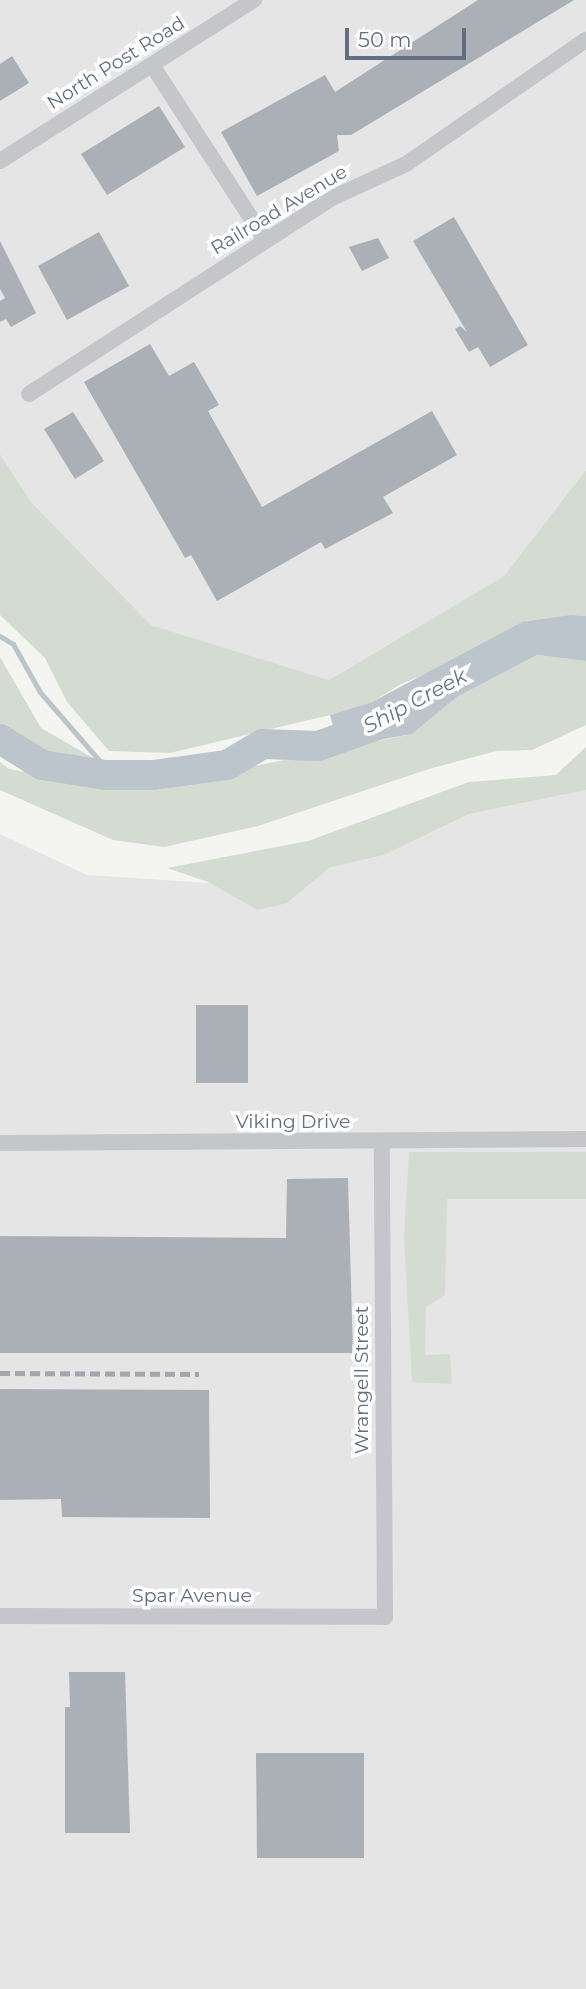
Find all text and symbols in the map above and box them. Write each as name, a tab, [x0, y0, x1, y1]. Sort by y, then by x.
street label: North Post Road	[43, 12, 189, 114]
scale bar	[348, 14, 469, 58]
text: 50 m	[358, 27, 412, 52]
street label: Railroad Avenue	[207, 160, 351, 260]
water label: Ship Creek	[359, 663, 471, 739]
street label: Viking Drive	[235, 1111, 351, 1133]
street label: Wrangell Street	[351, 1306, 373, 1454]
street label: Spar Avenue	[132, 1585, 252, 1607]

